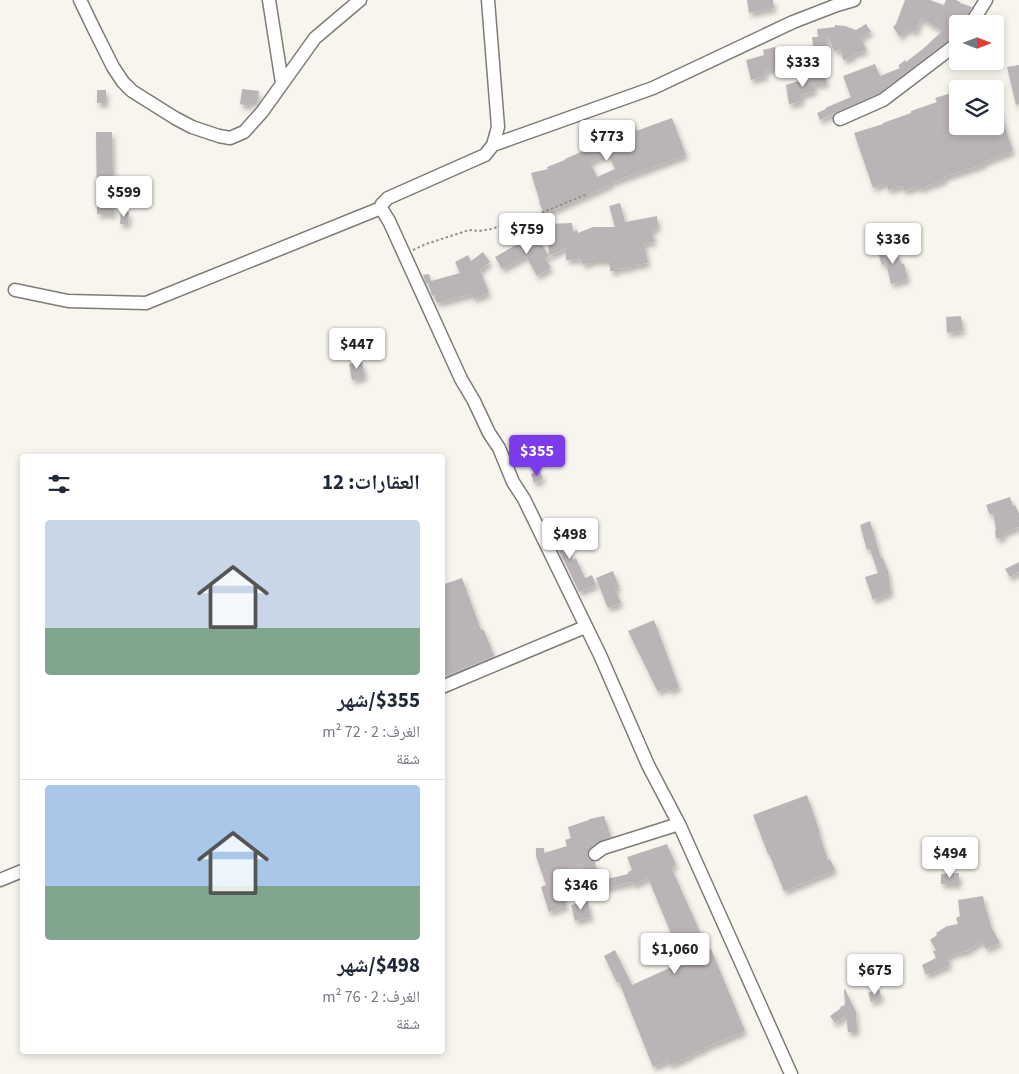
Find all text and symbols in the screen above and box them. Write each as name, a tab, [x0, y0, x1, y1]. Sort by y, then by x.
north arrow	[949, 15, 1004, 70]
map controls	[949, 15, 1004, 135]
pin: $333	[773, 46, 833, 88]
text: $333	[786, 51, 820, 73]
button: layers	[949, 80, 1004, 135]
pin: $773	[577, 120, 637, 162]
text: $773	[590, 125, 624, 147]
pin: $599	[94, 176, 154, 218]
text: $599	[107, 181, 141, 203]
pin: $759	[497, 212, 557, 255]
text: $759	[510, 218, 544, 240]
pin: $336	[863, 222, 923, 265]
text: $336	[876, 228, 910, 250]
pin: $447	[327, 328, 387, 370]
text: $447	[340, 333, 374, 355]
pin: $355	[507, 434, 567, 477]
text: $355	[520, 440, 554, 462]
text: العقارات: 12	[322, 467, 420, 497]
icon: filters	[45, 470, 73, 498]
pin: $498	[540, 518, 600, 560]
text: $498	[553, 523, 587, 545]
icon: home	[188, 552, 278, 642]
text: $355/شهر	[337, 685, 420, 715]
text: الغرف: 2 · 72 m²	[322, 721, 420, 743]
text: شقة	[396, 748, 420, 770]
icon: home	[188, 818, 278, 908]
pin: $494	[920, 836, 980, 879]
text: $494	[933, 842, 967, 864]
pin: $346	[551, 868, 611, 911]
text: $346	[564, 874, 598, 896]
pin: $1,060	[634, 932, 716, 975]
text: $1,060	[651, 938, 699, 960]
text: $498/شهر	[337, 950, 420, 980]
pin: $675	[845, 954, 905, 996]
text: $675	[858, 959, 892, 981]
text: الغرف: 2 · 76 m²	[322, 986, 420, 1008]
text: شقة	[396, 1013, 420, 1035]

